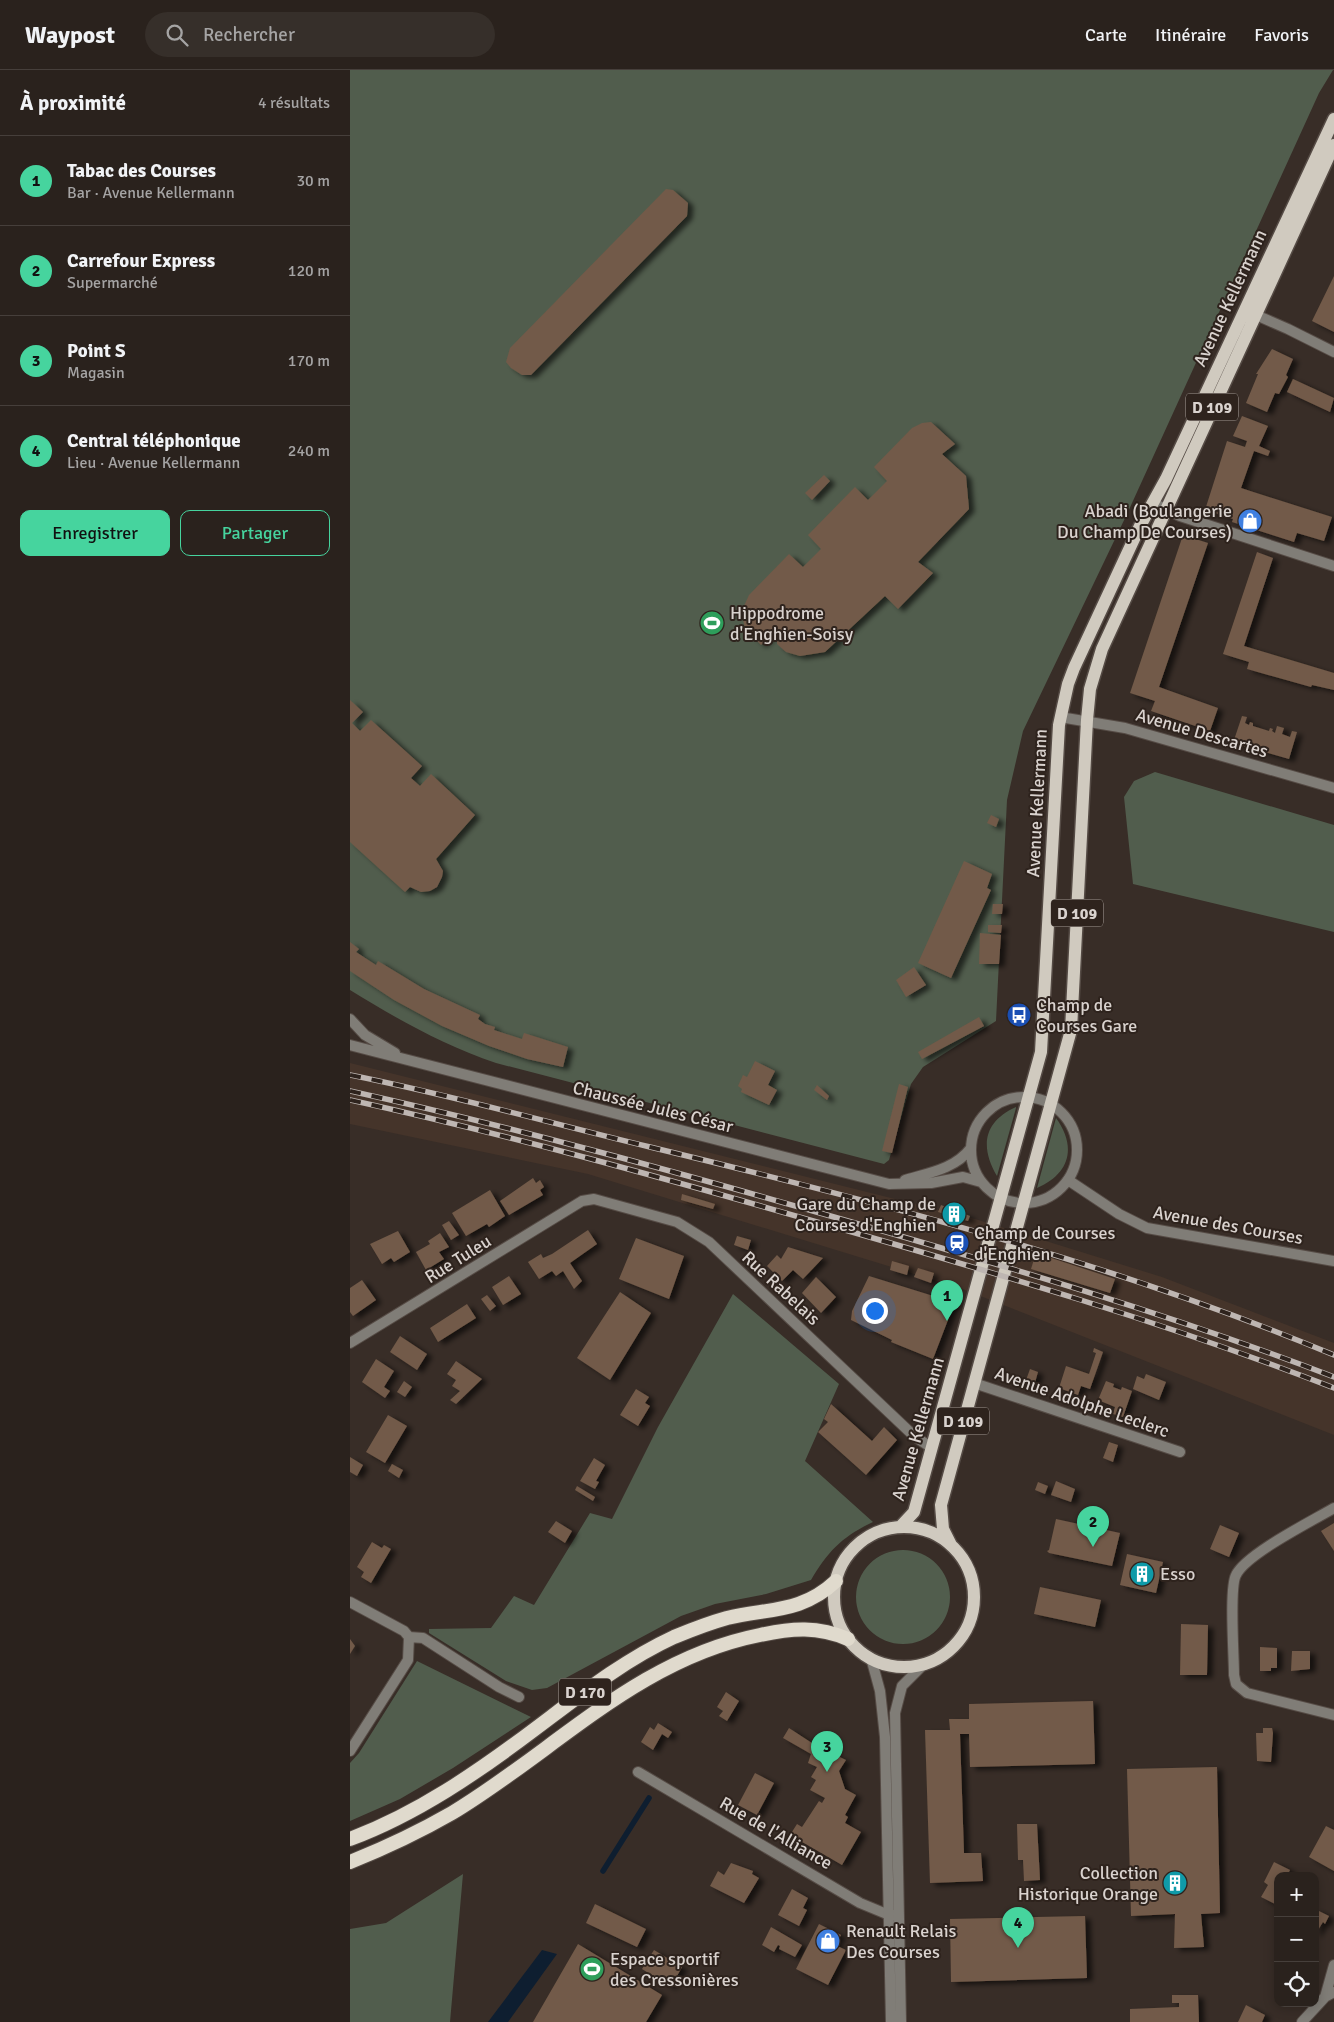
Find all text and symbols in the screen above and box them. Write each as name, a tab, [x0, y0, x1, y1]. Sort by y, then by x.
search box	[145, 12, 495, 57]
text: Waypost	[25, 20, 115, 50]
icon: search	[163, 21, 191, 49]
text: Rechercher	[203, 23, 295, 47]
text: Carte	[1085, 24, 1127, 46]
text: Itinéraire	[1155, 24, 1226, 46]
text: Favoris	[1254, 24, 1309, 46]
text: À proximité	[20, 90, 126, 116]
text: 4 résultats	[258, 93, 330, 113]
text: Tabac des Courses	[67, 159, 216, 183]
text: 1	[32, 171, 40, 191]
text: 30 m	[296, 171, 330, 191]
text: Bar · Avenue Kellermann	[67, 183, 235, 203]
street label: Avenue Kellermann	[1189, 226, 1271, 370]
text: Carrefour Express	[67, 249, 215, 273]
text: 2	[32, 261, 40, 281]
text: 120 m	[288, 261, 330, 281]
text: Supermarché	[67, 273, 158, 293]
text: Point S	[67, 339, 126, 363]
text: 3	[32, 351, 40, 371]
text: 170 m	[288, 351, 330, 371]
text: Magasin	[67, 363, 125, 383]
road number: D 109	[1186, 394, 1238, 421]
text: Central téléphonique	[67, 429, 241, 453]
text: 4	[32, 441, 40, 461]
text: 240 m	[288, 441, 330, 461]
text: Lieu · Avenue Kellermann	[67, 453, 240, 473]
place label: Abadi (Boulangerie Du Champ De Courses)	[1057, 500, 1232, 543]
shop icon: Abadi (Boulangerie Du Champ De Courses)	[1237, 508, 1263, 534]
button: Enregistrer	[20, 510, 170, 556]
button: Partager	[180, 510, 330, 556]
place label: Hippodrome d'Enghien-Soisy	[730, 602, 854, 645]
sports icon: Hippodrome d'Enghien-Soisy	[699, 610, 725, 636]
street label: Avenue Descartes	[1133, 704, 1271, 762]
street label: Avenue Kellermann	[1022, 728, 1052, 878]
road number: D 109	[1051, 900, 1103, 926]
place label: Champ de Courses Gare	[1036, 994, 1137, 1037]
bus stop icon: Champ de Courses Gare	[1006, 1002, 1032, 1028]
street label: Chaussée Jules César	[570, 1076, 736, 1138]
place label: Gare du Champ de Courses d'Enghien	[794, 1193, 936, 1236]
building icon: Gare du Champ de Courses d'Enghien	[941, 1201, 967, 1227]
street label: Avenue des Courses	[1151, 1201, 1305, 1249]
place label: Champ de Courses d'Enghien	[974, 1222, 1116, 1265]
street label: Rue Tuleu	[421, 1230, 495, 1288]
station icon: Champ de Courses d'Enghien	[944, 1230, 970, 1256]
street label: Rue Rabelais	[737, 1246, 825, 1330]
pin: 1	[931, 1280, 963, 1321]
your location	[862, 1298, 888, 1324]
street label: Avenue Kellermann	[887, 1355, 949, 1503]
street label: Avenue Adolphe Leclerc	[992, 1362, 1172, 1442]
road number: D 109	[937, 1408, 989, 1434]
pin: 2	[1077, 1506, 1109, 1547]
building icon: Esso	[1129, 1561, 1155, 1587]
place label: Esso	[1160, 1563, 1195, 1585]
road number: D 170	[559, 1678, 611, 1705]
pin: 3	[811, 1731, 843, 1772]
street label: Rue de l'Alliance	[716, 1792, 836, 1874]
place label: Collection Historique Orange	[1018, 1862, 1158, 1905]
building icon: Collection Historique Orange	[1162, 1870, 1188, 1896]
map controls	[1274, 1872, 1319, 2007]
button: +	[1274, 1872, 1319, 1917]
pin: 4	[1002, 1907, 1034, 1948]
button: −	[1274, 1917, 1319, 1962]
place label: Renault Relais Des Courses	[846, 1920, 957, 1963]
shop icon: Renault Relais Des Courses	[815, 1928, 841, 1954]
place label: Espace sportif des Cressonières	[610, 1948, 739, 1991]
sports icon: Espace sportif des Cressonières	[579, 1956, 605, 1982]
button: locate	[1274, 1962, 1319, 2007]

